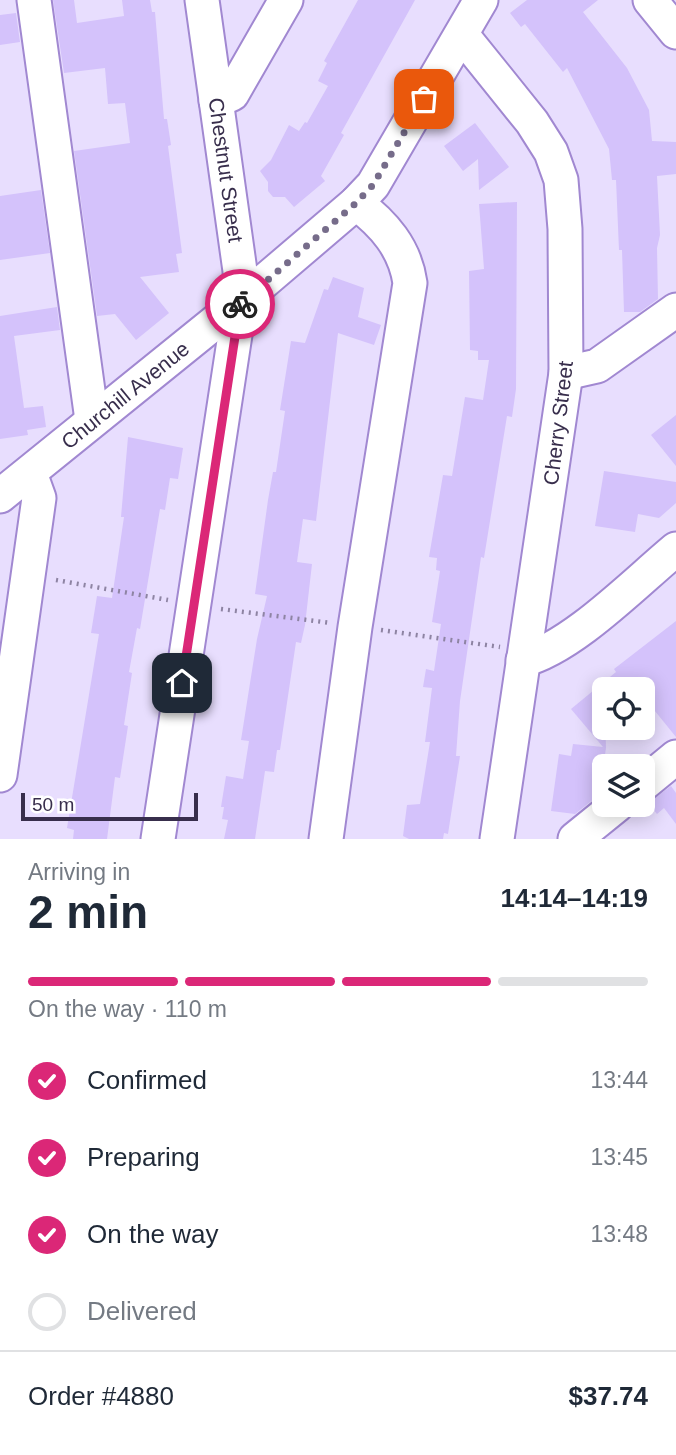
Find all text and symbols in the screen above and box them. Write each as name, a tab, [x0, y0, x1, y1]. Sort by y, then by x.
pin	[394, 69, 454, 129]
icon: bag	[405, 80, 443, 118]
street label: Chestnut Street	[204, 96, 248, 244]
courier	[205, 269, 275, 339]
icon: bike	[221, 285, 259, 323]
street label: Churchill Avenue	[57, 337, 193, 453]
street label: Cherry Street	[539, 359, 577, 486]
pin	[152, 653, 212, 713]
icon: home	[163, 664, 201, 702]
map controls	[592, 677, 655, 817]
button: locate	[592, 677, 655, 740]
button: layers	[592, 754, 655, 817]
scale bar	[21, 790, 198, 822]
text: 50 m	[32, 794, 74, 815]
text: Arriving in	[28, 859, 130, 885]
text: 14:14–14:19	[501, 883, 648, 913]
text: 2 min	[28, 886, 148, 938]
text: On the way · 110 m	[28, 996, 227, 1022]
icon: check	[28, 1062, 66, 1100]
text: Confirmed	[87, 1065, 207, 1095]
text: 13:44	[590, 1067, 648, 1093]
icon: check	[28, 1139, 66, 1177]
text: Preparing	[87, 1142, 200, 1172]
text: 13:45	[590, 1144, 648, 1170]
icon: check	[28, 1216, 66, 1254]
text: On the way	[87, 1219, 219, 1249]
text: 13:48	[590, 1221, 648, 1247]
text: Delivered	[87, 1296, 197, 1326]
text: Order #4880	[28, 1381, 174, 1411]
text: $37.74	[568, 1381, 648, 1411]

